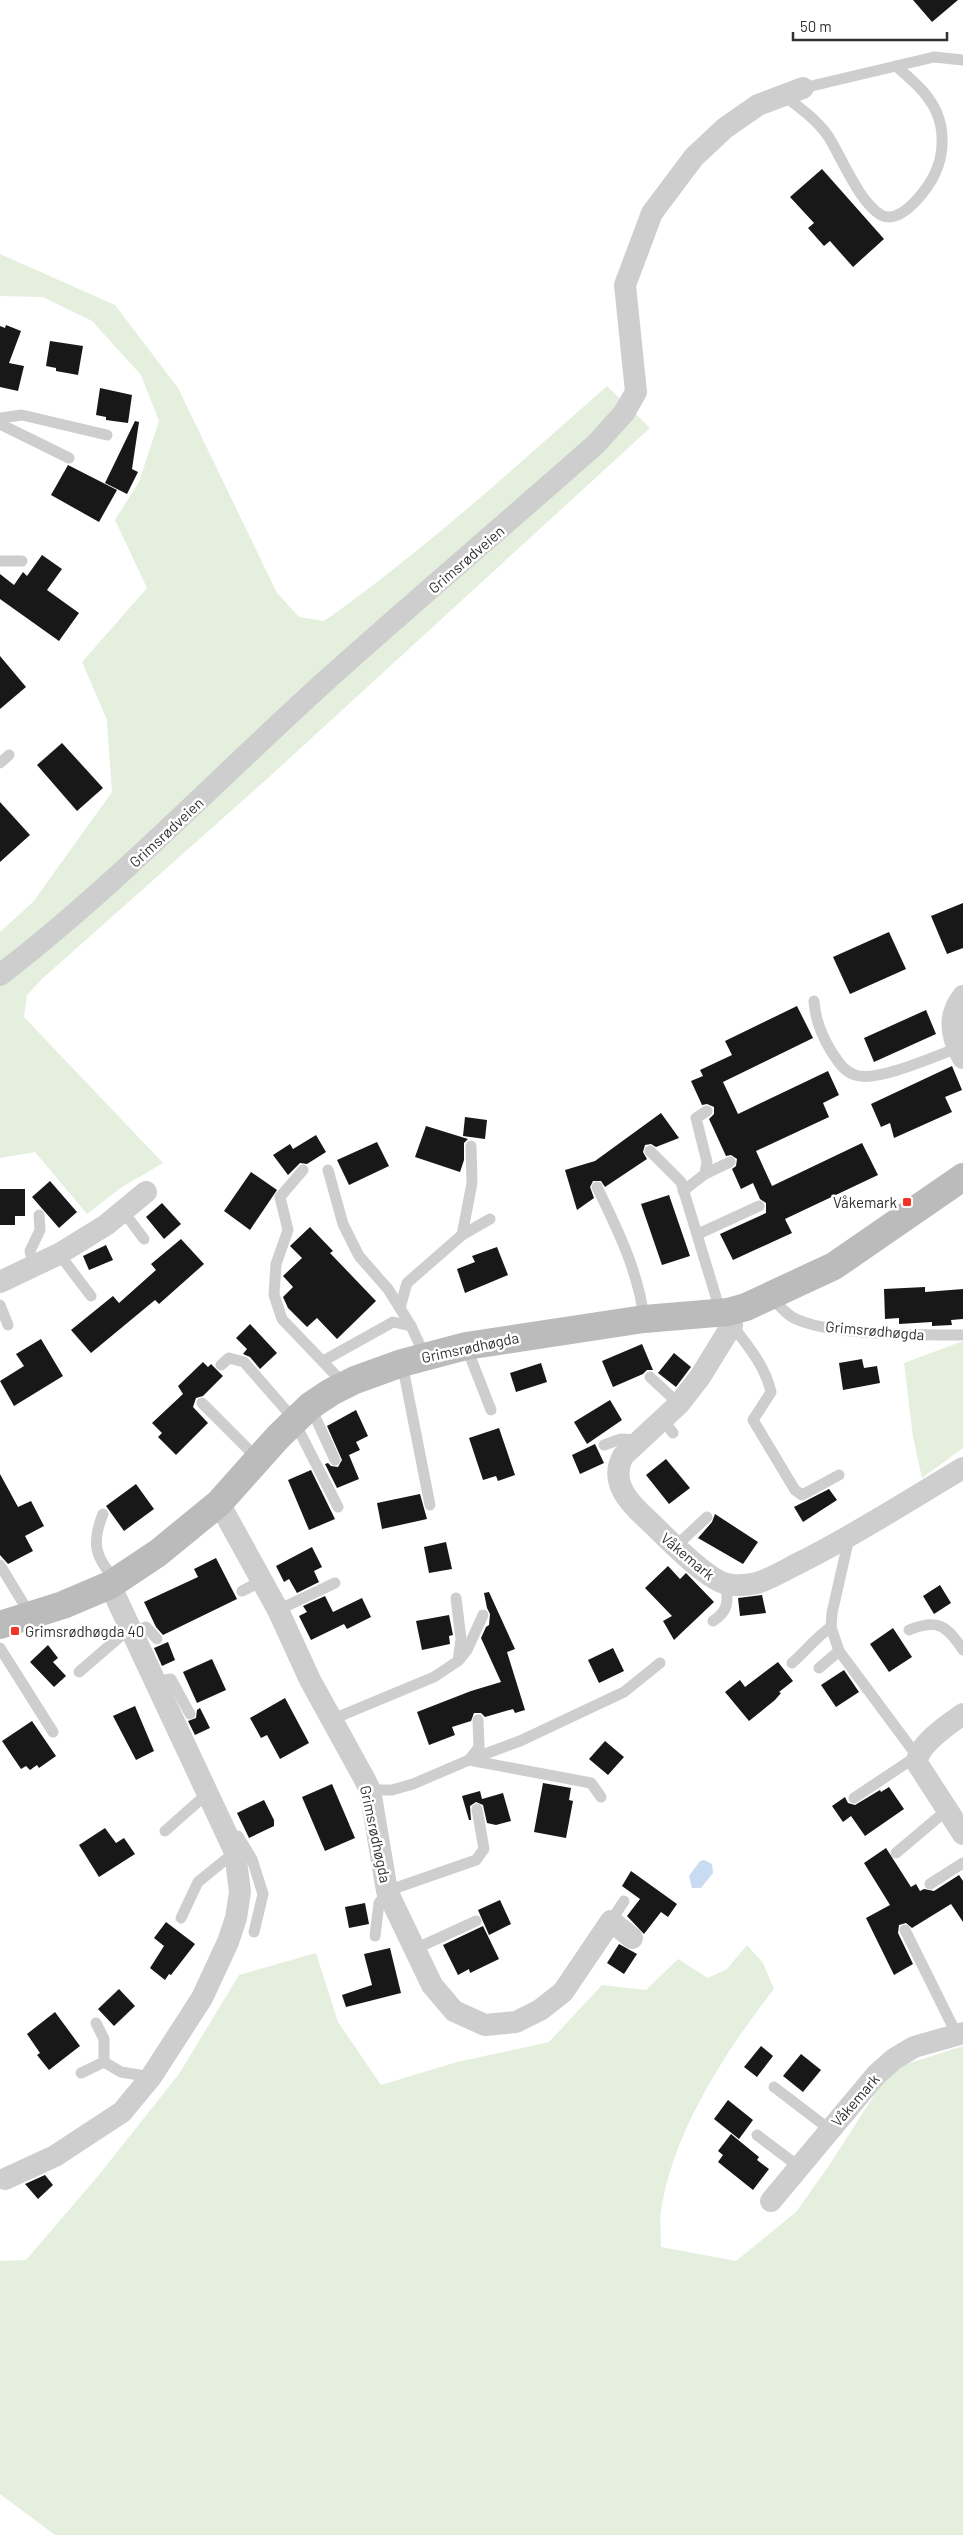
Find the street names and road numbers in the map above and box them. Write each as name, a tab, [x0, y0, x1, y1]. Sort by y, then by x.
street label: Grimsrødveien	[424, 521, 508, 597]
street label: Grimsrødveien	[125, 793, 207, 871]
street label: Grimsrødhøgda	[825, 1317, 925, 1343]
street label: Grimsrødhøgda	[420, 1328, 520, 1366]
street label: Våkemark	[658, 1529, 719, 1584]
street label: Grimsrødhøgda	[357, 1784, 395, 1884]
street label: Våkemark	[827, 2070, 883, 2130]

